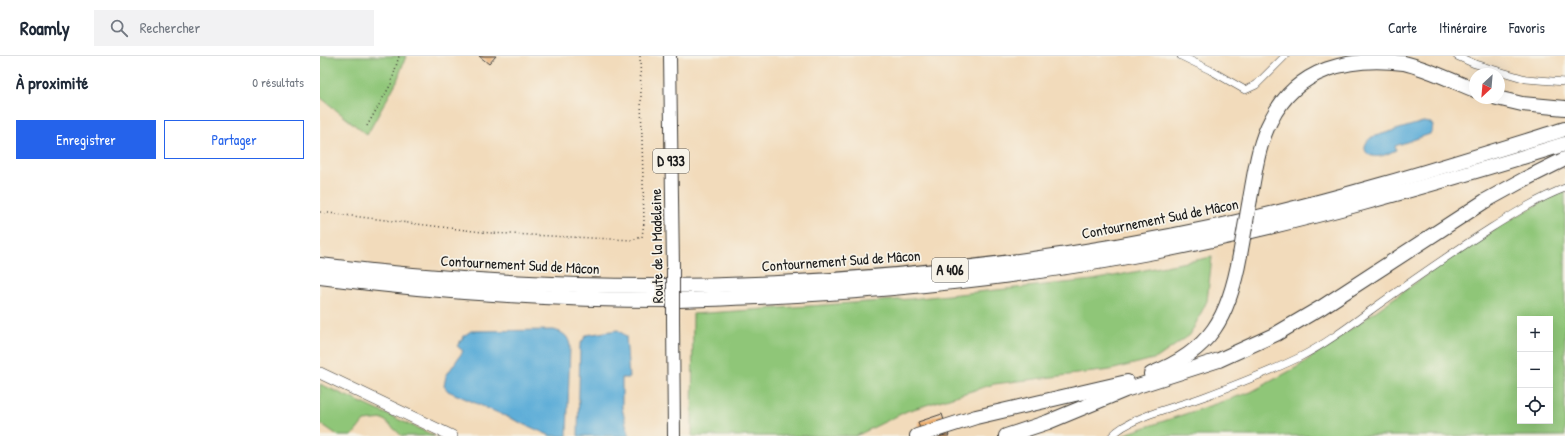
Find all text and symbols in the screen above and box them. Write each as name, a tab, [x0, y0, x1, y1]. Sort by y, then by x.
search box	[94, 10, 374, 46]
text: Roamly	[20, 15, 70, 41]
icon: search	[108, 17, 130, 39]
text: Rechercher	[140, 17, 200, 38]
text: Carte	[1388, 18, 1417, 37]
text: Itinéraire	[1439, 18, 1487, 37]
text: Favoris	[1509, 18, 1545, 37]
north arrow	[1469, 68, 1505, 104]
text: À proximité	[16, 71, 88, 94]
text: 0 résultats	[252, 73, 304, 91]
button: Enregistrer	[16, 120, 156, 159]
button: Partager	[164, 120, 304, 159]
road number: D 933	[653, 149, 689, 173]
street label: Route de la Madeleine	[645, 188, 668, 304]
street label: Contournement Sud de Mâcon	[1080, 193, 1240, 244]
street label: Contournement Sud de Mâcon	[761, 244, 921, 277]
street label: Contournement Sud de Mâcon	[440, 250, 600, 279]
road number: A 406	[932, 258, 968, 282]
map controls	[1517, 316, 1553, 424]
button: +	[1517, 316, 1553, 352]
button: −	[1517, 352, 1553, 388]
button: locate	[1517, 388, 1553, 424]

